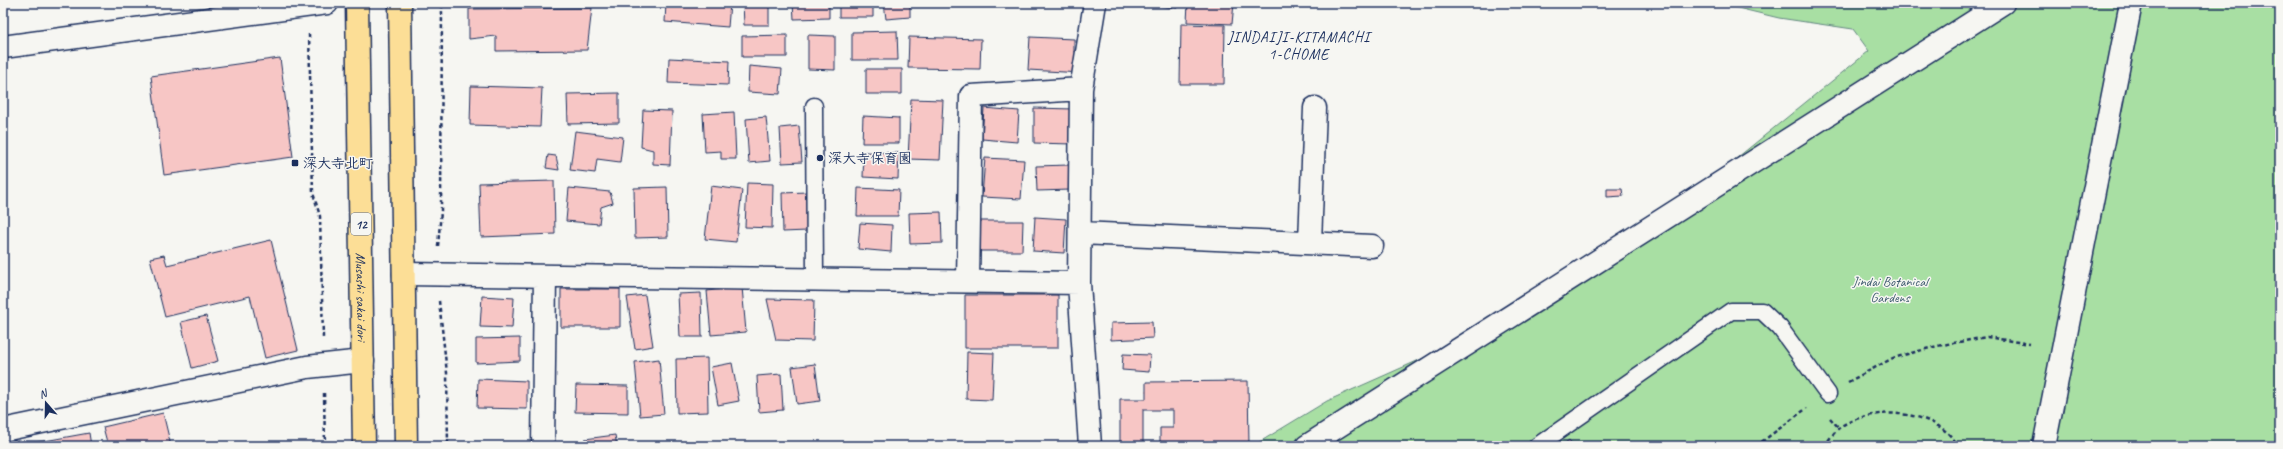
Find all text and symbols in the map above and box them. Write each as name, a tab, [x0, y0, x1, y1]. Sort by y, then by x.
district label: JINDAIJI-KITAMACHI 1-CHOME	[1227, 28, 1373, 64]
place label: 深大寺保育園	[828, 150, 912, 167]
marker: 深大寺保育園	[815, 153, 825, 163]
place label: 深大寺北町	[303, 155, 373, 172]
marker: 深大寺北町	[290, 158, 300, 168]
road number: 12	[351, 213, 371, 235]
street label: Musashi sakai dori	[352, 253, 370, 344]
park label: Jindai Botanical Gardens	[1851, 273, 1930, 306]
north arrow	[26, 383, 66, 423]
text: N	[37, 385, 50, 401]

